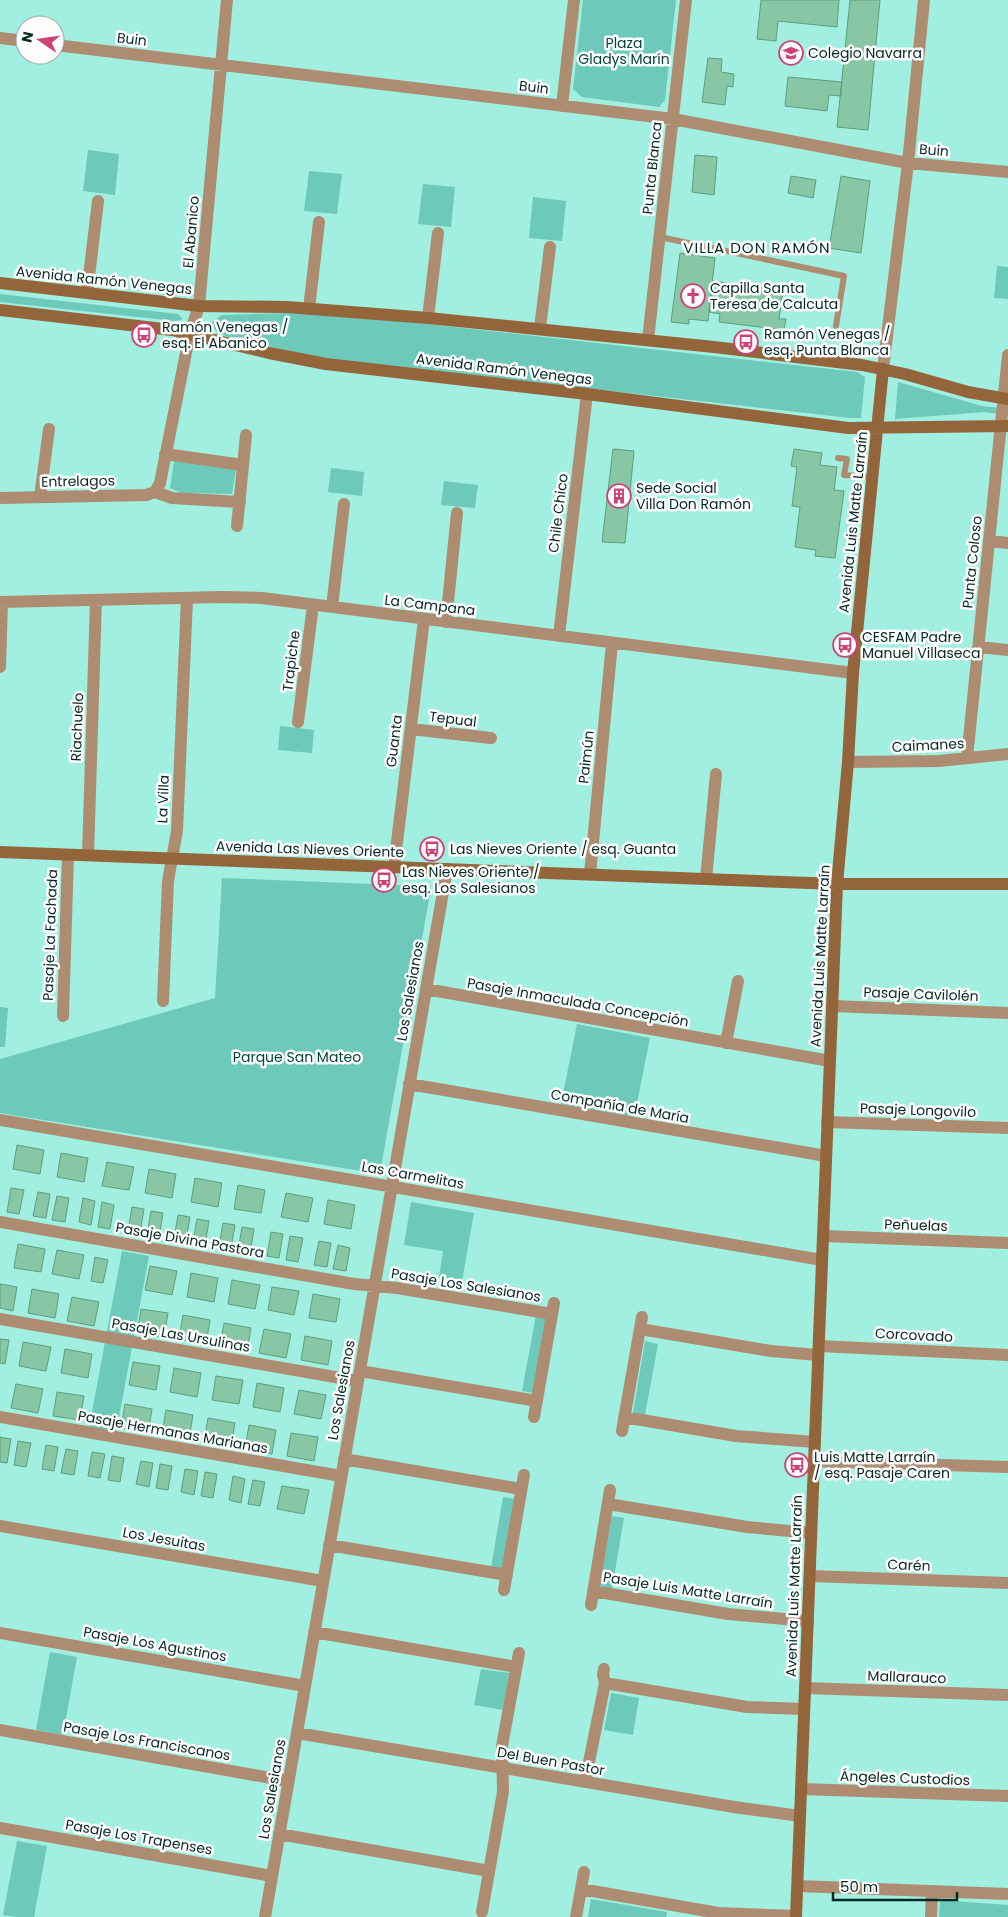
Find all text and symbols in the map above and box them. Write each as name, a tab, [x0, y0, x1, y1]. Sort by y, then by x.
north arrow	[15, 15, 65, 65]
street label: Buin	[116, 27, 148, 51]
text: N	[16, 30, 38, 44]
park label: Plaza Gladys Marín	[578, 33, 670, 69]
school or university icon: Colegio Navarra	[778, 40, 804, 66]
place label: Colegio Navarra	[808, 43, 922, 63]
street label: Buin	[518, 75, 550, 99]
street label: Punta Blanca	[637, 121, 667, 215]
street label: Buin	[918, 139, 950, 161]
street label: El Abanico	[178, 195, 204, 269]
district label: VILLA DON RAMÓN	[683, 237, 831, 258]
street label: Avenida Ramón Venegas	[15, 261, 193, 299]
place label: Capilla Santa Teresa de Calcuta	[710, 278, 838, 314]
church icon: Capilla Santa Teresa de Calcuta	[680, 283, 706, 309]
place label: Ramón Venegas / esq. El Abanico	[162, 317, 288, 353]
bus stop icon: Ramón Venegas / esq. El Abanico	[131, 322, 157, 348]
place label: Ramón Venegas / esq. Punta Blanca	[764, 324, 890, 360]
bus stop icon: Ramón Venegas / esq. Punta Blanca	[733, 329, 759, 355]
street label: Avenida Ramón Venegas	[415, 348, 593, 390]
street label: Avenida Luis Matte Larraín	[834, 430, 872, 614]
street label: Entrelagos	[41, 470, 115, 492]
street label: Chile Chico	[543, 472, 573, 554]
place label: Sede Social Villa Don Ramón	[636, 478, 751, 514]
building icon: Sede Social Villa Don Ramón	[606, 483, 632, 509]
street label: Punta Coloso	[957, 515, 987, 609]
street label: La Campana	[383, 590, 477, 620]
place label: CESFAM Padre Manuel Villaseca	[862, 627, 981, 663]
street label: Trapiche	[277, 629, 305, 693]
bus stop icon: CESFAM Padre Manuel Villaseca	[832, 632, 858, 658]
street label: Riachuelo	[66, 692, 88, 762]
street label: Tepual	[428, 706, 478, 732]
street label: Guanta	[381, 714, 407, 768]
street label: Paimún	[573, 729, 599, 785]
street label: Caimanes	[891, 733, 965, 757]
street label: La Villa	[152, 774, 174, 824]
street label: Avenida Las Nieves Oriente	[216, 836, 405, 862]
bus stop icon: Las Nieves Oriente / esq. Guanta	[419, 836, 445, 862]
place label: Las Nieves Oriente / esq. Guanta	[450, 839, 676, 859]
place label: Las Nieves Oriente / esq. Los Salesianos	[402, 862, 540, 898]
street label: Avenida Luis Matte Larraín	[805, 864, 835, 1048]
bus stop icon: Las Nieves Oriente / esq. Los Salesianos	[371, 867, 397, 893]
street label: Pasaje La Fachada	[38, 869, 62, 1001]
street label: Los Salesianos	[391, 939, 429, 1043]
street label: Pasaje Inmaculada Concepción	[466, 973, 690, 1031]
street label: Pasaje Cavilolén	[863, 982, 979, 1006]
park label: Parque San Mateo	[233, 1047, 361, 1067]
street label: Compañía de María	[549, 1084, 691, 1128]
street label: Pasaje Longovilo	[860, 1098, 977, 1122]
street label: Las Carmelitas	[360, 1156, 466, 1194]
street label: Peñuelas	[884, 1214, 948, 1236]
street label: Pasaje Divina Pastora	[114, 1217, 266, 1263]
street label: Pasaje Los Salesianos	[390, 1263, 542, 1307]
street label: Pasaje Las Ursulinas	[110, 1313, 252, 1357]
street label: Corcovado	[874, 1323, 954, 1347]
street label: Los Salesianos	[322, 1338, 360, 1442]
street label: Pasaje Hermanas Marianas	[76, 1405, 270, 1459]
place label: Luis Matte Larraín / esq. Pasaje Caren	[814, 1447, 950, 1483]
bus stop icon: Luis Matte Larraín / esq. Pasaje Caren	[784, 1452, 810, 1478]
street label: Avenida Luis Matte Larraín	[781, 1494, 807, 1678]
street label: Los Jesuitas	[121, 1522, 207, 1556]
street label: Carén	[887, 1554, 931, 1576]
street label: Pasaje Luis Matte Larraín	[602, 1567, 774, 1613]
street label: Pasaje Los Agustinos	[82, 1622, 228, 1666]
street label: Mallarauco	[867, 1666, 947, 1688]
street label: Pasaje Los Franciscanos	[62, 1716, 232, 1766]
street label: Los Salesianos	[253, 1737, 291, 1841]
street label: Del Buen Pastor	[496, 1742, 606, 1780]
street label: Ángeles Custodios	[840, 1766, 970, 1790]
street label: Pasaje Los Trapenses	[64, 1814, 214, 1860]
scale bar	[833, 1870, 957, 1902]
text: 50 m	[840, 1876, 878, 1897]

